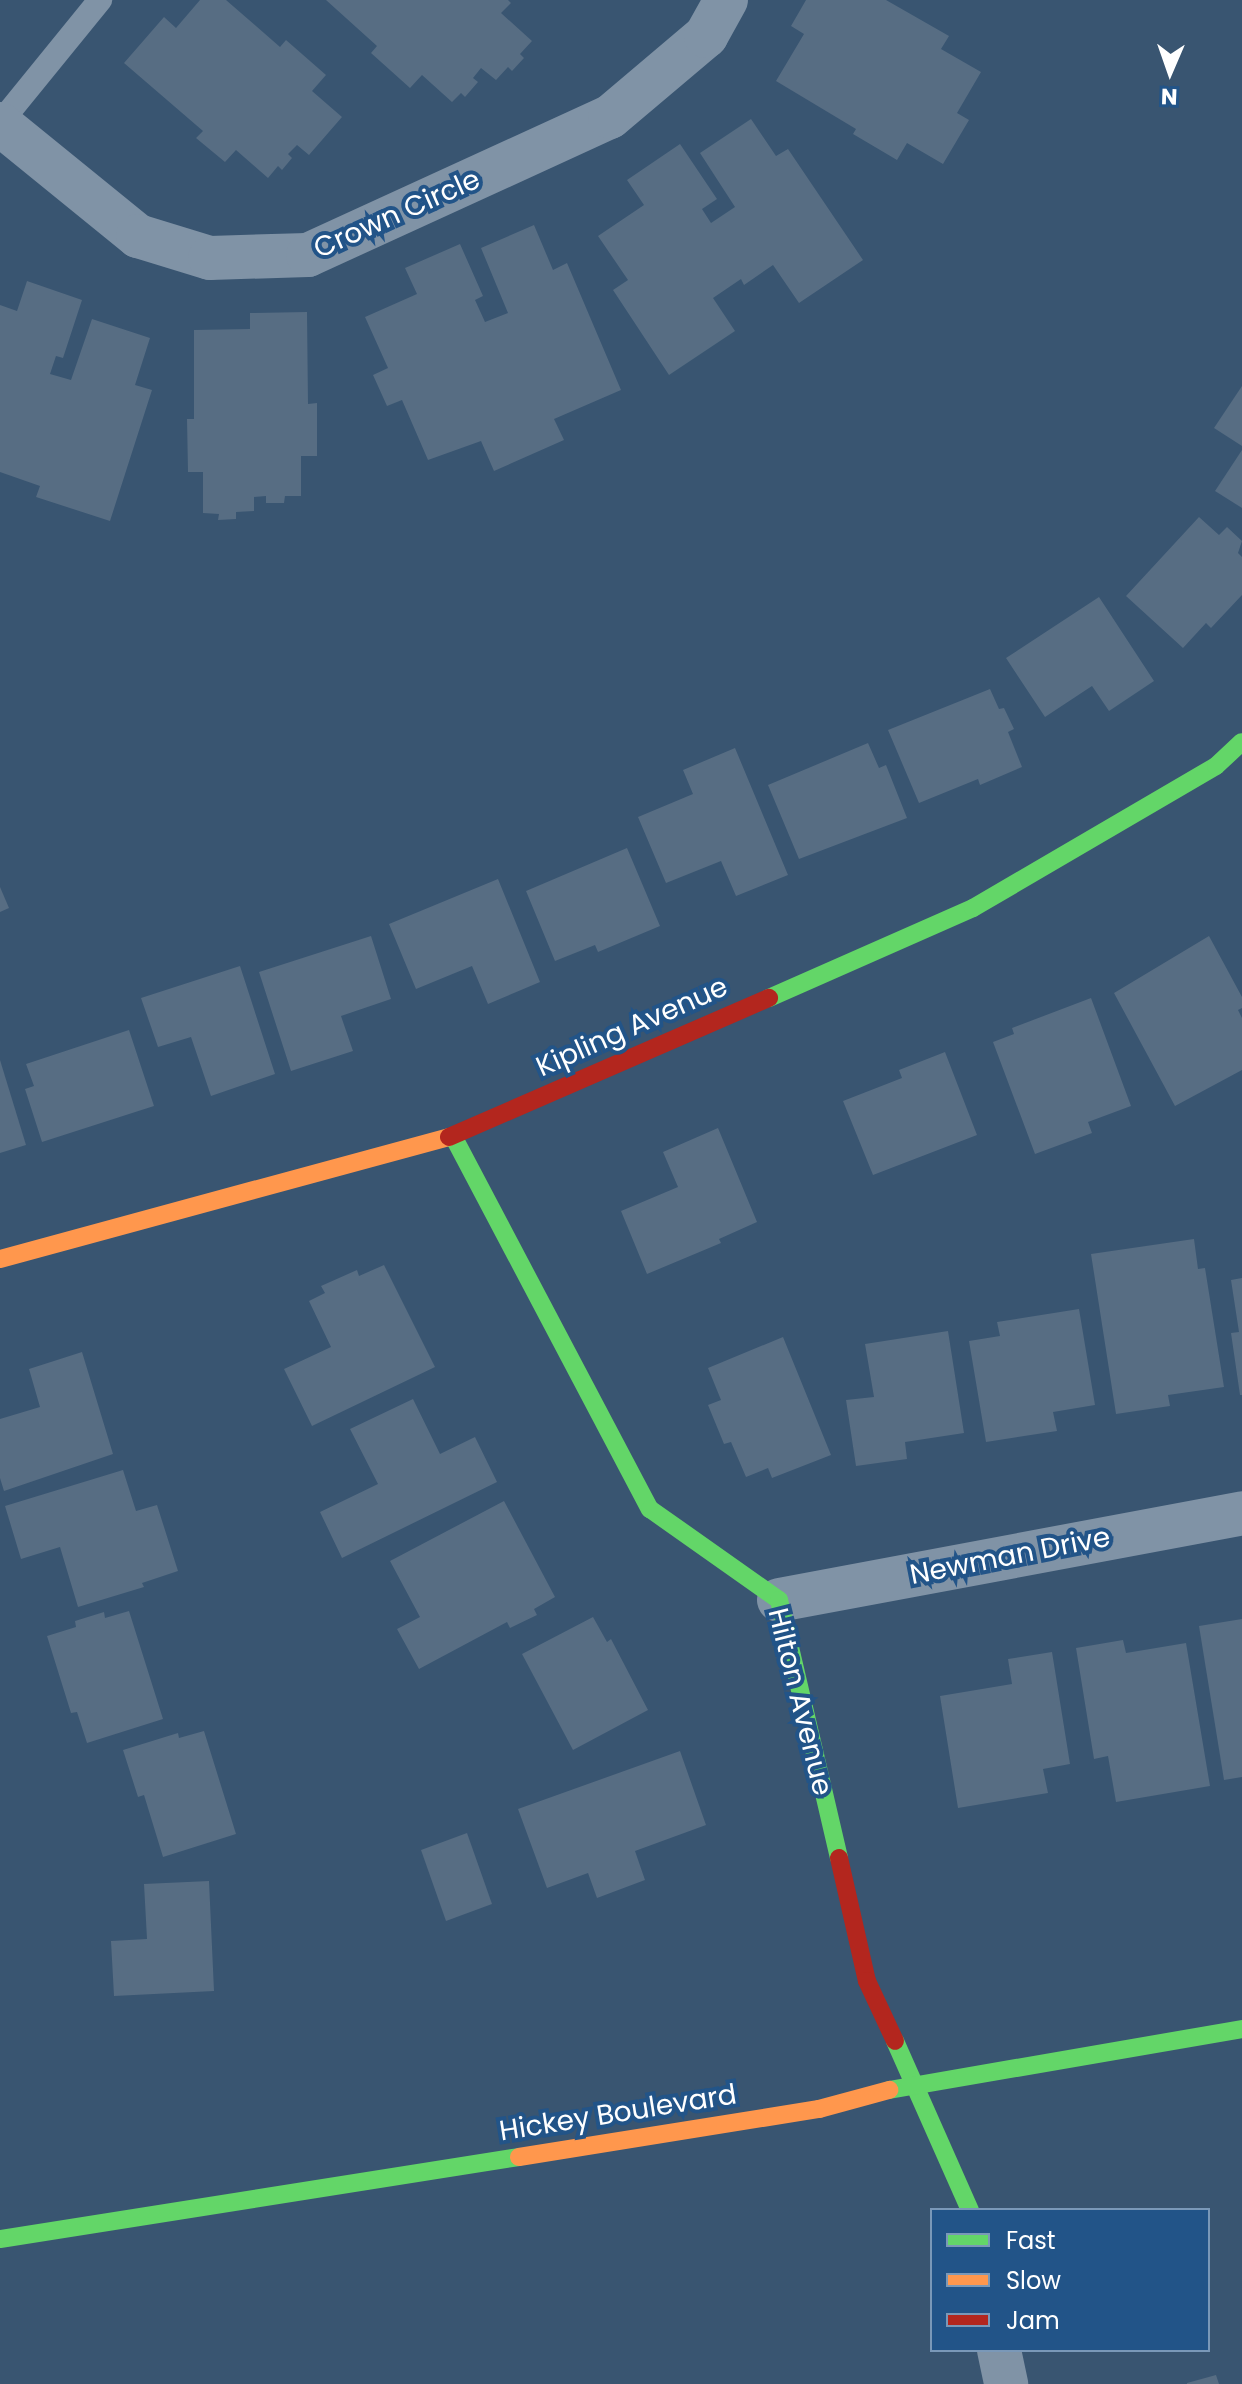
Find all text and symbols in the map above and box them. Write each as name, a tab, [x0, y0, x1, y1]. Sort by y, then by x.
north arrow	[1130, 32, 1210, 112]
text: N	[1160, 81, 1178, 112]
street label: Crown Circle	[309, 162, 485, 266]
street label: Kipling Avenue	[531, 970, 733, 1084]
street label: Newman Drive	[907, 1520, 1113, 1592]
street label: Hilton Avenue	[760, 1605, 840, 1799]
street label: Hickey Boulevard	[497, 2078, 739, 2148]
legend	[930, 2208, 1210, 2352]
text: Fast	[1006, 2224, 1056, 2257]
text: Slow	[1006, 2264, 1061, 2297]
text: Jam	[1006, 2304, 1060, 2337]

